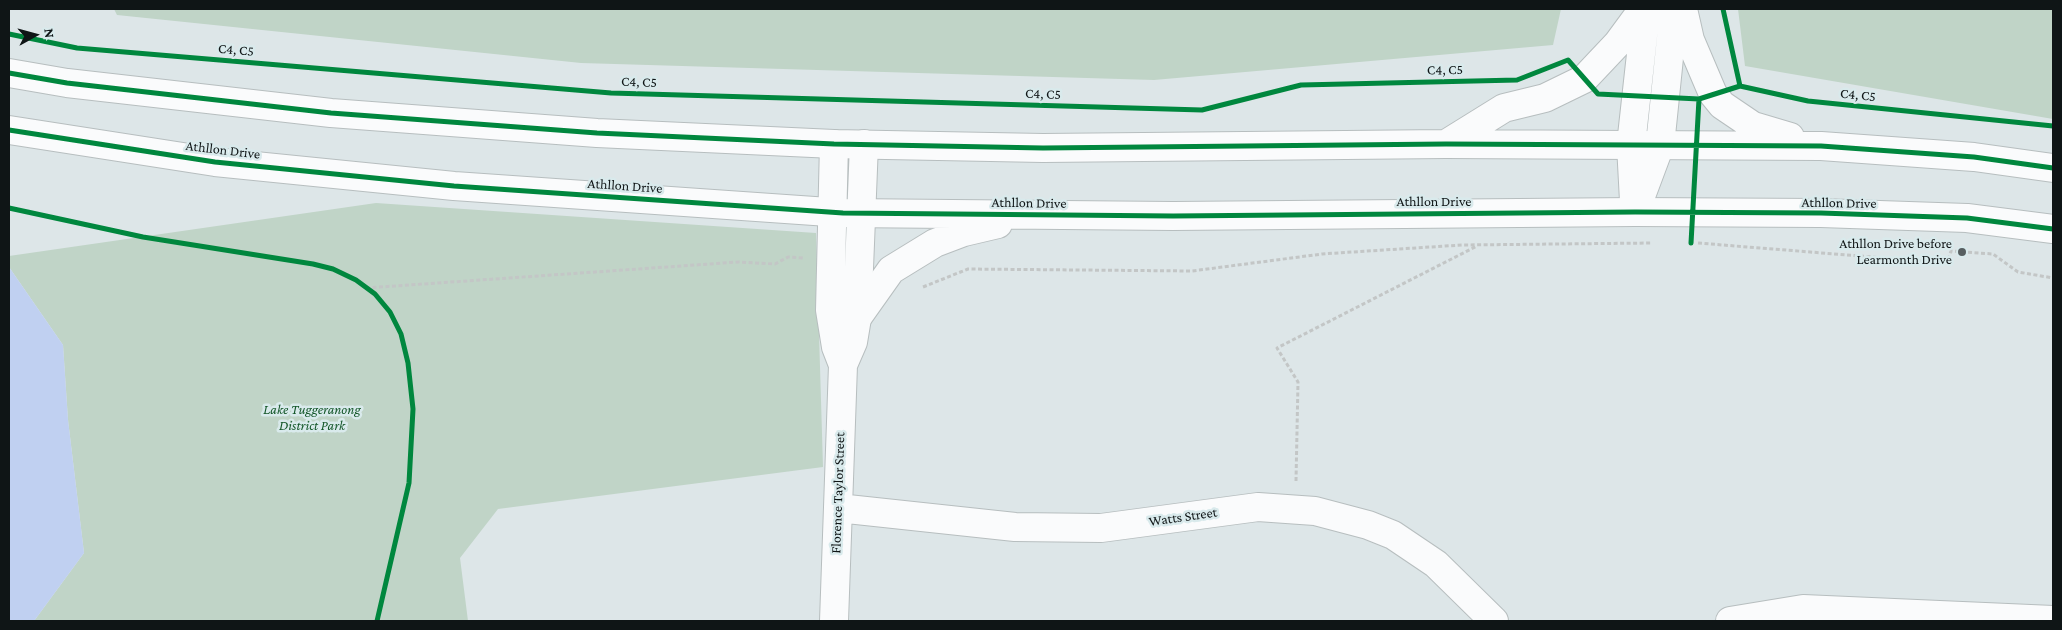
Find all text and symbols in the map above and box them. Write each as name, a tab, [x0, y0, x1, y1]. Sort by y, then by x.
north arrow	[10, 10, 60, 60]
text: N	[41, 27, 58, 39]
street label: C4, C5	[217, 40, 255, 60]
street label: C4, C5	[1427, 61, 1463, 79]
street label: C4, C5	[621, 73, 657, 91]
street label: C4, C5	[1025, 85, 1061, 103]
street label: C4, C5	[1839, 85, 1877, 105]
street label: Athllon Drive	[185, 137, 261, 163]
street label: Athllon Drive	[587, 175, 663, 197]
street label: Athllon Drive	[991, 194, 1067, 212]
street label: Athllon Drive	[1397, 194, 1471, 210]
street label: Athllon Drive	[1801, 194, 1877, 212]
place label: Athllon Drive before Learmonth Drive	[1839, 236, 1952, 268]
marker: Athllon Drive before Learmonth Drive	[1956, 246, 1968, 258]
park label: Lake Tuggeranong District Park	[263, 402, 361, 434]
street label: Florence Taylor Street	[827, 432, 849, 554]
street label: Watts Street	[1148, 504, 1218, 530]

